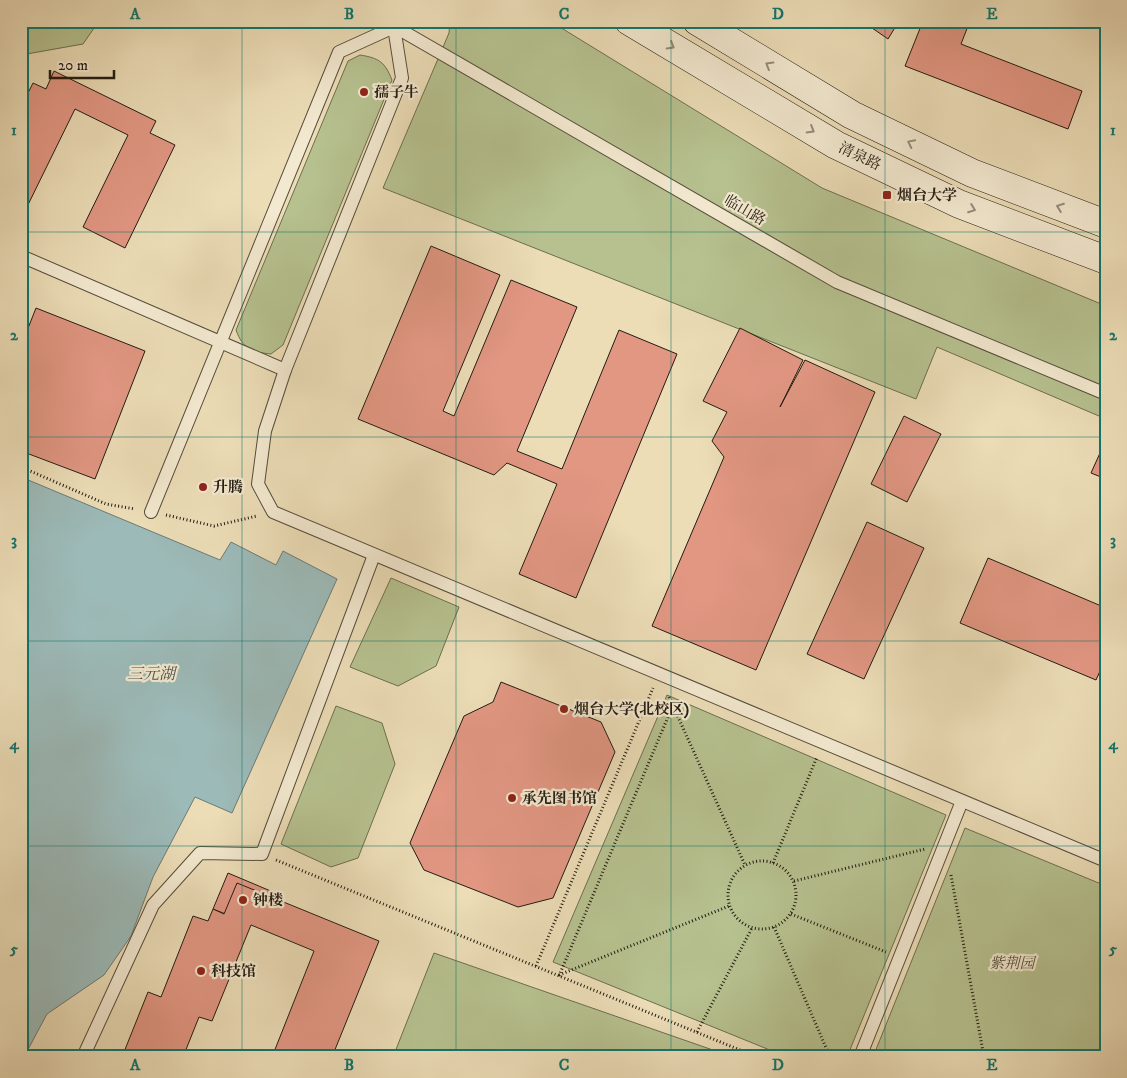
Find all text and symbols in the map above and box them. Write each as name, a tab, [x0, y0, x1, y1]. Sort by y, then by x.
text: A	[129, 4, 141, 24]
text: B	[344, 4, 354, 24]
text: C	[559, 4, 569, 24]
text: D	[772, 4, 784, 24]
text: E	[986, 4, 998, 24]
one-way arrow	[666, 40, 675, 50]
scale bar	[50, 48, 114, 80]
text: 20 m	[58, 56, 88, 75]
one-way arrow	[765, 61, 774, 71]
place label: 孺子牛	[374, 83, 419, 102]
marker: 孺子牛	[358, 86, 370, 98]
text: 1	[11, 120, 17, 140]
text: 1	[1110, 120, 1116, 140]
one-way arrow	[805, 123, 814, 133]
street label: 清泉路	[835, 138, 884, 175]
one-way arrow	[907, 139, 916, 150]
place label: 烟台大学	[897, 186, 957, 205]
marker: 烟台大学	[881, 189, 893, 201]
street label: 临山路	[721, 191, 769, 230]
one-way arrow	[967, 203, 976, 213]
one-way arrow	[1056, 203, 1065, 213]
text: 2	[10, 325, 19, 345]
text: 2	[1109, 325, 1118, 345]
place label: 升腾	[213, 478, 243, 497]
marker: 升腾	[197, 481, 209, 493]
text: 3	[11, 530, 17, 550]
text: 3	[1110, 530, 1116, 550]
water label: 三元湖	[127, 664, 178, 684]
place label: 烟台大学(北校区)	[574, 700, 689, 719]
marker: 烟台大学(北校区)	[558, 703, 570, 715]
text: 4	[8, 734, 19, 754]
text: 4	[1107, 734, 1118, 754]
place label: 承先图书馆	[522, 789, 597, 808]
marker: 承先图书馆	[506, 792, 518, 804]
place label: 钟楼	[253, 891, 283, 910]
marker: 钟楼	[237, 894, 249, 906]
text: 5	[9, 939, 18, 959]
text: 5	[1108, 939, 1117, 959]
park label: 紫荆园	[989, 954, 1036, 973]
place label: 科技馆	[211, 962, 256, 981]
marker: 科技馆	[195, 965, 207, 977]
text: A	[129, 1055, 141, 1075]
text: B	[344, 1055, 354, 1075]
text: C	[559, 1055, 569, 1075]
text: D	[772, 1055, 784, 1075]
text: E	[986, 1055, 998, 1075]

